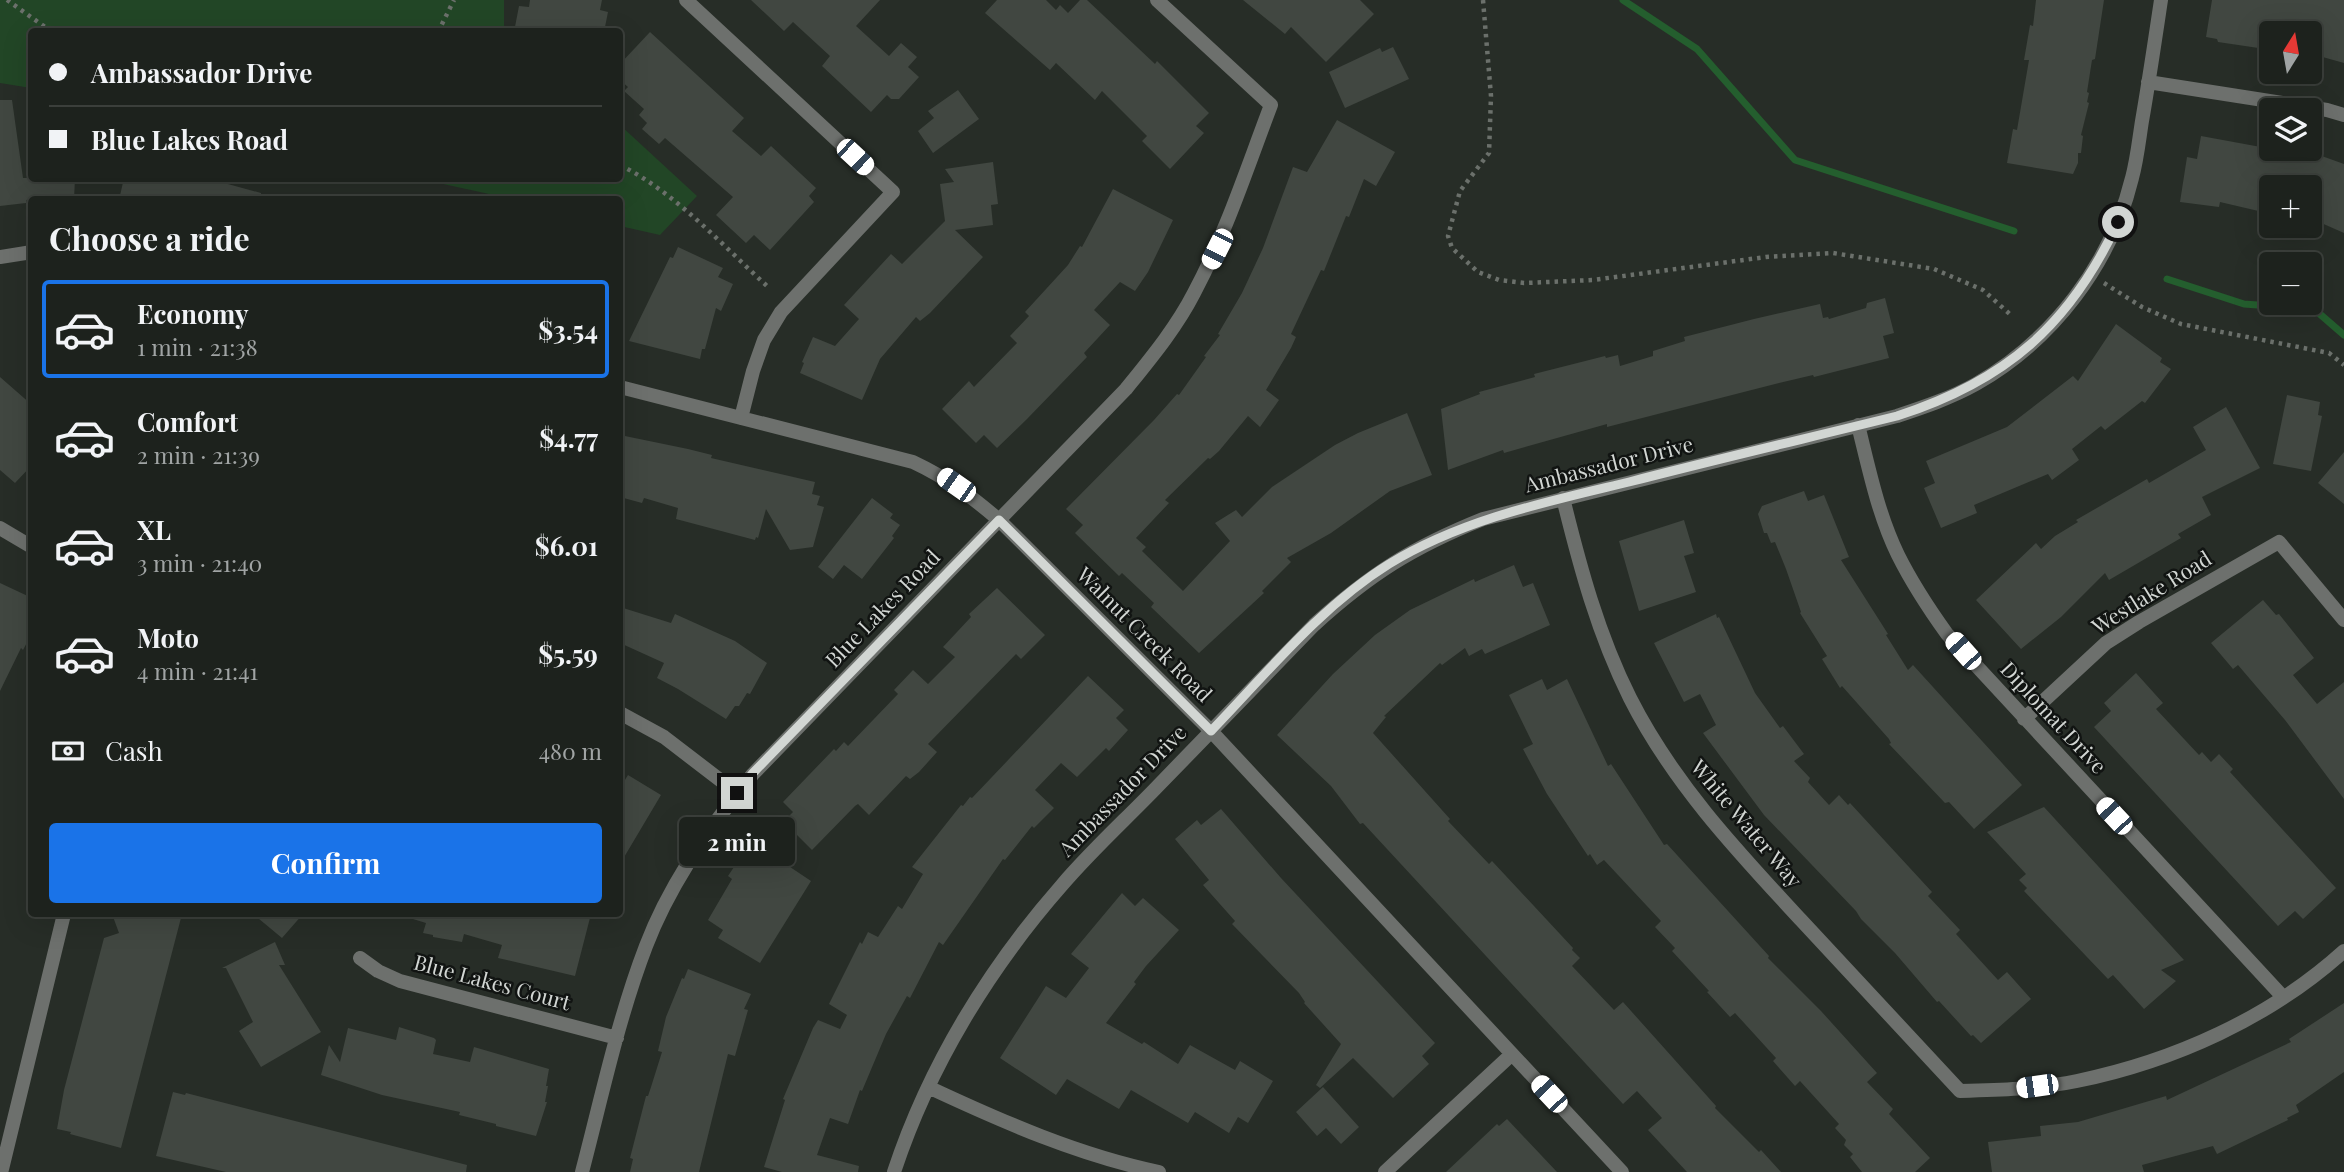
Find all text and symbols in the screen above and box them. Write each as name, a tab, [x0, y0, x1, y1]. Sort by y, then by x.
north arrow	[2259, 21, 2322, 84]
map controls	[2259, 21, 2322, 315]
text: Ambassador Drive	[91, 55, 312, 90]
button: layers	[2259, 98, 2322, 161]
text: Blue Lakes Road	[91, 122, 288, 157]
car	[833, 135, 878, 179]
button: +	[2259, 175, 2322, 238]
route start	[2102, 206, 2134, 238]
text: Choose a ride	[49, 216, 250, 259]
car	[1199, 226, 1236, 272]
button: −	[2259, 252, 2322, 315]
text: Economy	[137, 296, 248, 331]
icon: car	[53, 298, 116, 361]
text: $3.54	[538, 312, 598, 347]
text: 1 min · 21:38	[137, 331, 258, 362]
text: Comfort	[137, 404, 238, 439]
icon: car	[53, 406, 116, 469]
text: $4.77	[539, 420, 598, 455]
street label: Ambassador Drive	[1520, 429, 1696, 498]
text: 2 min · 21:39	[137, 439, 260, 470]
car	[933, 464, 980, 506]
text: XL	[137, 512, 171, 547]
icon: car	[53, 514, 116, 577]
text: $6.01	[535, 528, 598, 563]
street label: Blue Lakes Road	[818, 543, 945, 673]
street label: Westlake Road	[2085, 543, 2216, 640]
text: 3 min · 21:40	[137, 547, 262, 578]
street label: Walnut Creek Road	[1071, 559, 1219, 707]
text: Moto	[137, 620, 199, 655]
icon: car	[53, 622, 116, 685]
car	[1942, 628, 1985, 674]
text: $5.59	[538, 636, 598, 671]
text: 4 min · 21:41	[137, 655, 258, 686]
street label: Diplomat Drive	[1995, 655, 2114, 779]
street label: Ambassador Drive	[1051, 718, 1192, 862]
icon: cash	[49, 732, 87, 770]
text: Cash	[105, 733, 163, 768]
text: 480 m	[539, 735, 602, 766]
street label: White Water Way	[1685, 752, 1810, 893]
route end	[721, 777, 753, 809]
car	[2092, 793, 2137, 839]
callout: 2 min	[679, 818, 795, 866]
button: Confirm	[49, 823, 602, 903]
text: 2 min	[707, 826, 767, 857]
street label: Blue Lakes Court	[411, 947, 574, 1016]
car	[1527, 1071, 1572, 1117]
car	[2015, 1073, 2060, 1099]

